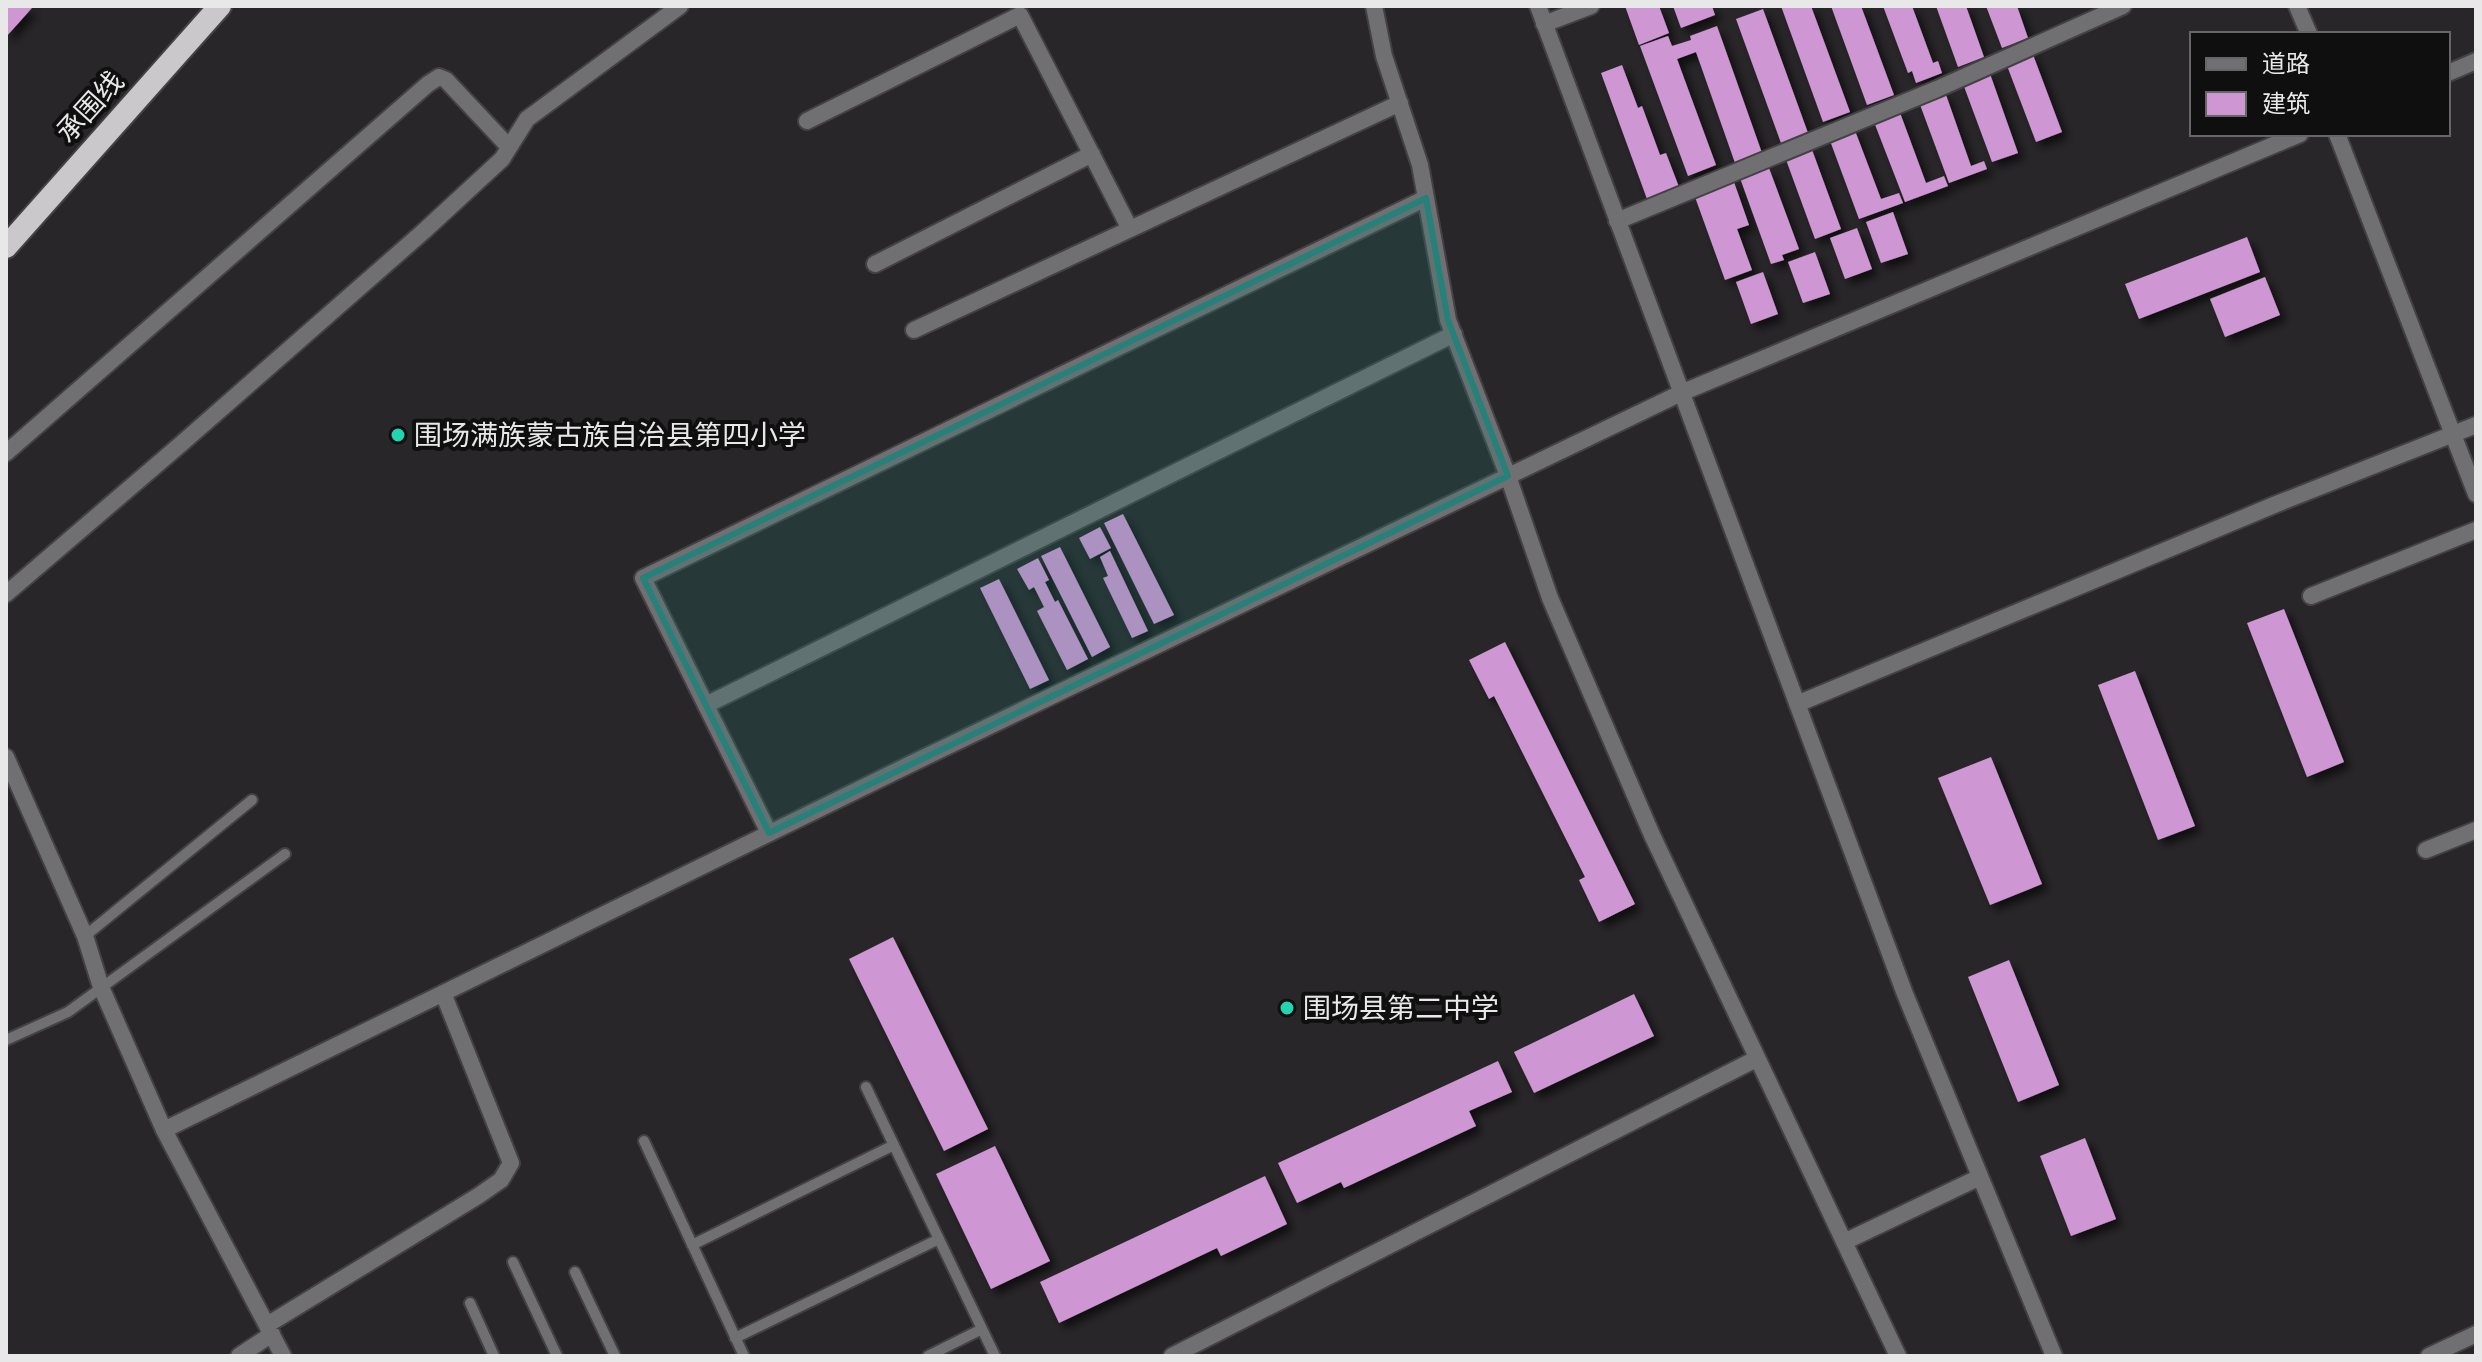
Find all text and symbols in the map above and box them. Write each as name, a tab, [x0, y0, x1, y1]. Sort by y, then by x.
legend	[2190, 32, 2450, 136]
text: 道路	[2262, 51, 2310, 77]
street label: 承围线	[50, 65, 130, 149]
text: 建筑	[2262, 91, 2310, 117]
place label: 围场满族蒙古族自治县第四小学	[414, 420, 806, 451]
marker: 围场满族蒙古族自治县第四小学	[389, 426, 407, 444]
place label: 围场县第二中学	[1303, 993, 1499, 1024]
marker: 围场县第二中学	[1278, 999, 1296, 1017]

